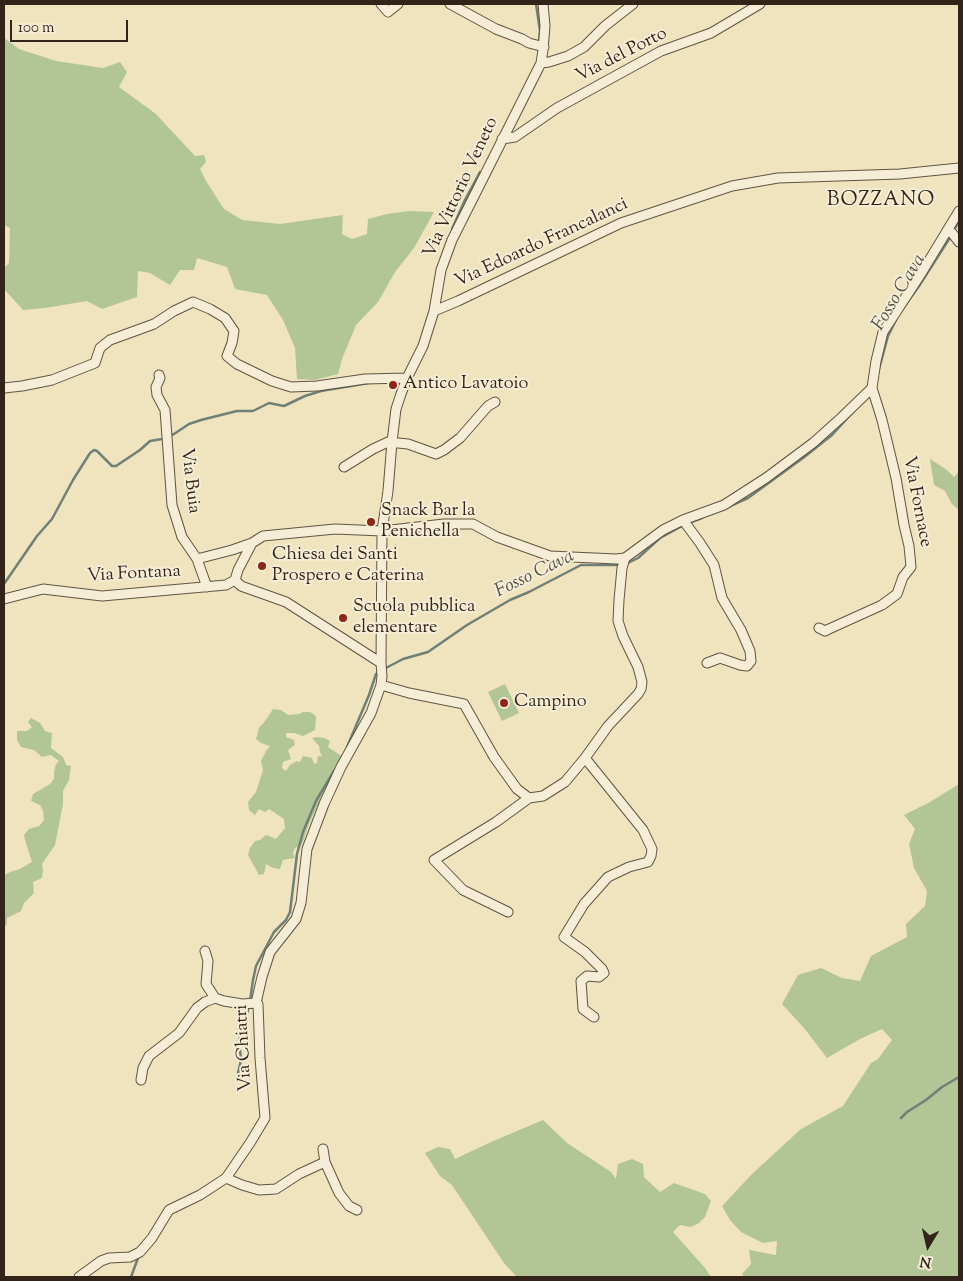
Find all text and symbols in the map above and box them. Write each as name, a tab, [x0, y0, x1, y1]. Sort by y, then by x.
scale bar	[12, 10, 130, 42]
text: 100 m	[18, 18, 54, 39]
street label: Via del Porto	[573, 24, 671, 88]
street label: Via Vittorio Veneto	[420, 114, 504, 262]
district label: BOZZANO	[826, 190, 936, 214]
street label: Via Edoardo Francalanci	[452, 194, 632, 294]
water label: Fosso Cava	[868, 250, 932, 336]
place label: Antico Lavatoio	[403, 374, 528, 396]
marker: Antico Lavatoio	[387, 379, 399, 391]
street label: Via Buia	[174, 447, 204, 515]
street label: Via Fornace	[897, 455, 935, 549]
place label: Snack Bar la Penichella	[381, 501, 475, 544]
marker: Snack Bar la Penichella	[365, 516, 377, 528]
place label: Chiesa dei Santi Prospero e Caterina	[272, 545, 424, 588]
water label: Fosso Cava	[492, 546, 578, 604]
marker: Chiesa dei Santi Prospero e Caterina	[256, 560, 268, 572]
street label: Via Fontana	[86, 562, 182, 588]
place label: Scuola pubblica elementare	[353, 597, 475, 640]
marker: Scuola pubblica elementare	[337, 612, 349, 624]
place label: Campino	[514, 692, 587, 714]
marker: Campino	[498, 697, 510, 709]
street label: Via Chiatri	[232, 1004, 258, 1092]
north arrow	[903, 1221, 953, 1271]
text: N	[919, 1250, 933, 1272]

